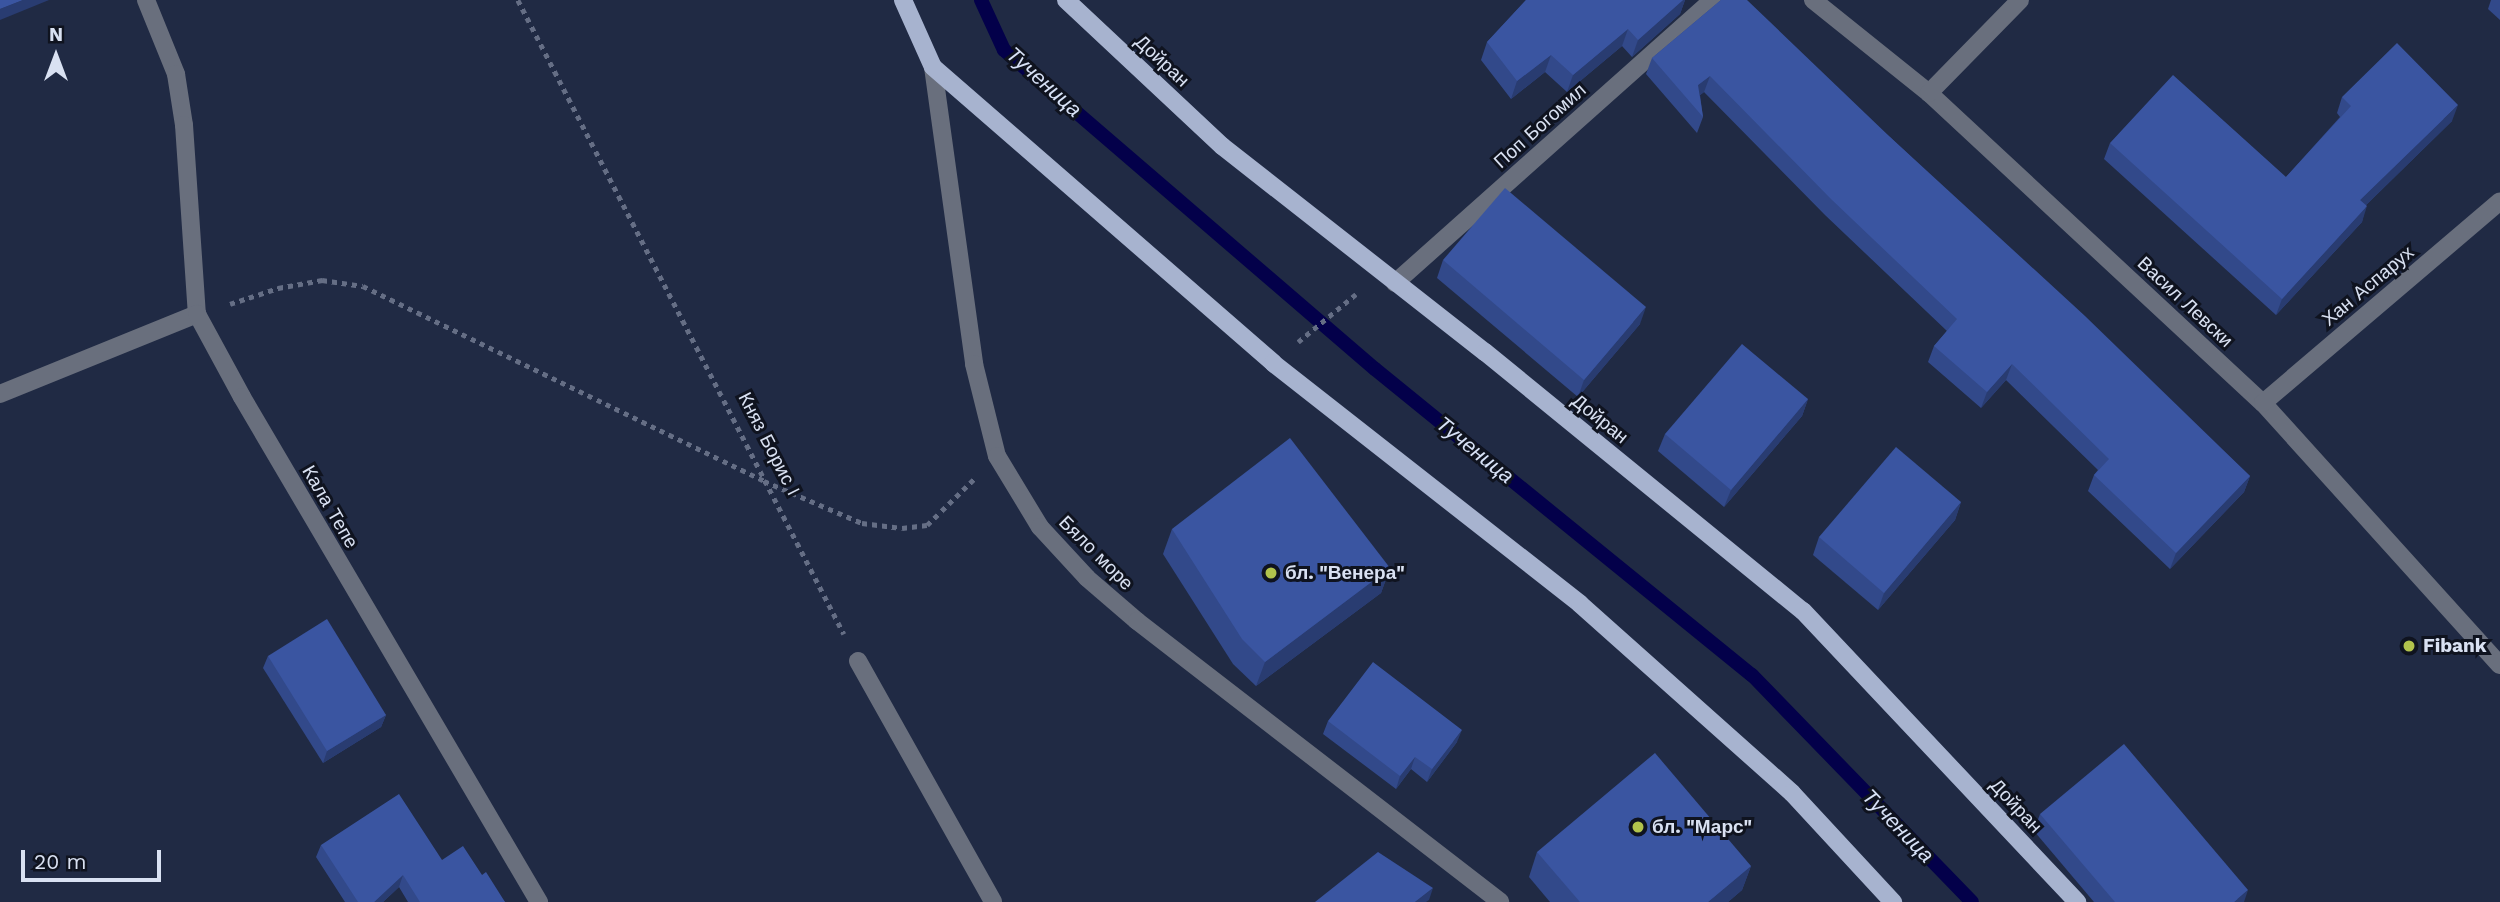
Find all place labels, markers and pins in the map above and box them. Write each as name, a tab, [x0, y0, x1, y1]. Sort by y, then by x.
place label: бл. "Венера"	[1285, 562, 1405, 584]
marker: бл. "Венера"	[1263, 565, 1279, 581]
place label: Fibank	[2423, 635, 2487, 657]
marker: Fibank	[2401, 638, 2417, 654]
place label: бл. "Марс"	[1652, 816, 1752, 838]
marker: бл. "Марс"	[1630, 819, 1646, 835]

